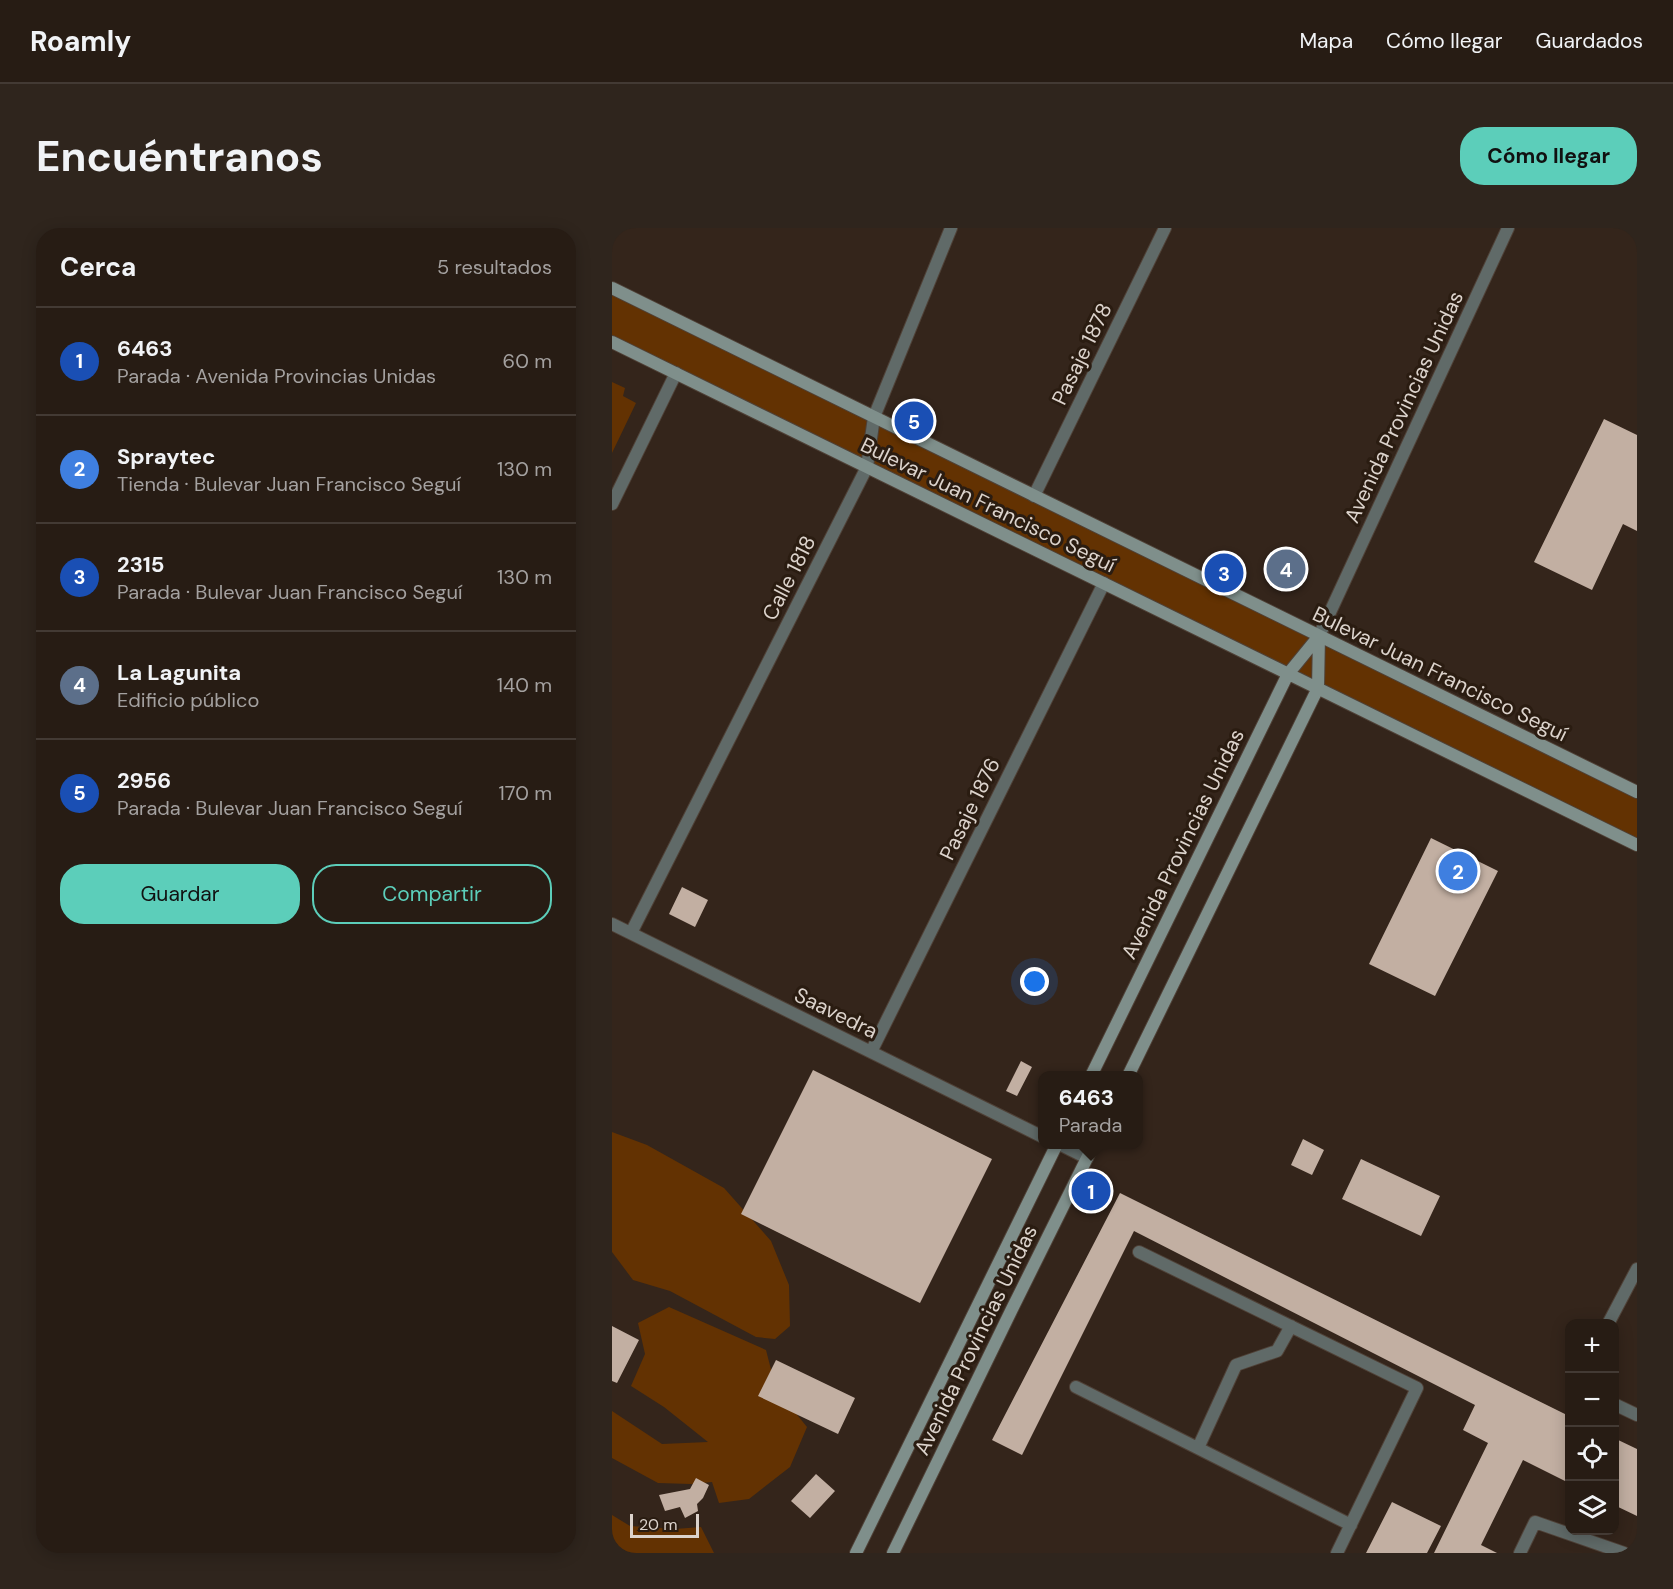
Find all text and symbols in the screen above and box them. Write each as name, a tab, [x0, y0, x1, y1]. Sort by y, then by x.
text: Roamly	[30, 23, 131, 60]
text: Mapa	[1299, 27, 1353, 55]
text: Cómo llegar	[1386, 27, 1503, 55]
text: Guardados	[1536, 27, 1643, 55]
button: Cómo llegar	[1460, 127, 1637, 185]
text: Encuéntranos	[36, 129, 323, 184]
text: Cerca	[60, 250, 136, 284]
text: 5 resultados	[437, 254, 552, 280]
street label: Avenida Provincias Unidas	[1338, 287, 1470, 527]
street label: Pasaje 1878	[1045, 298, 1119, 410]
text: 6463	[117, 334, 172, 363]
text: 1	[76, 348, 83, 374]
text: 60 m	[503, 348, 552, 374]
text: Parada · Avenida Provincias Unidas	[117, 363, 436, 389]
pin: 5	[894, 398, 934, 444]
street label: Bulevar Juan Francisco Seguí	[856, 431, 1120, 579]
text: Spraytec	[117, 442, 215, 471]
text: 2	[74, 456, 85, 482]
text: 130 m	[497, 456, 552, 482]
text: Tienda · Bulevar Juan Francisco Seguí	[117, 471, 461, 497]
street label: Calle 1818	[756, 531, 822, 625]
pin: 4	[1266, 546, 1306, 592]
text: 2315	[117, 550, 165, 579]
pin: 3	[1204, 550, 1244, 596]
text: 3	[73, 564, 86, 590]
text: 130 m	[497, 564, 552, 590]
text: Parada · Bulevar Juan Francisco Seguí	[117, 579, 462, 605]
street label: Bulevar Juan Francisco Seguí	[1308, 600, 1572, 748]
text: La Lagunita	[117, 658, 241, 687]
text: 4	[73, 672, 86, 698]
text: 140 m	[497, 672, 552, 698]
text: Edificio público	[117, 687, 259, 713]
street label: Avenida Provincias Unidas	[1115, 724, 1251, 964]
street label: Pasaje 1876	[933, 753, 1007, 865]
text: 2956	[117, 766, 171, 795]
text: 5	[73, 780, 86, 806]
text: 170 m	[499, 780, 552, 806]
text: Parada · Bulevar Juan Francisco Seguí	[117, 795, 462, 821]
pin: 2	[1438, 848, 1478, 894]
button: Guardar	[60, 864, 300, 924]
button: Compartir	[312, 864, 552, 924]
your location	[1020, 967, 1049, 996]
street label: Saavedra	[790, 981, 882, 1045]
popup	[1038, 1071, 1143, 1149]
text: 6463	[1059, 1083, 1114, 1112]
text: Parada	[1059, 1112, 1122, 1138]
pin: 1	[1072, 1168, 1110, 1214]
street label: Avenida Provincias Unidas	[908, 1220, 1044, 1460]
map controls	[1565, 1319, 1619, 1535]
button: +	[1565, 1319, 1619, 1373]
button: −	[1565, 1373, 1619, 1427]
button: locate	[1565, 1427, 1619, 1481]
button: layers	[1565, 1481, 1619, 1535]
scale bar	[630, 1511, 699, 1538]
text: 20 m	[639, 1514, 678, 1535]

